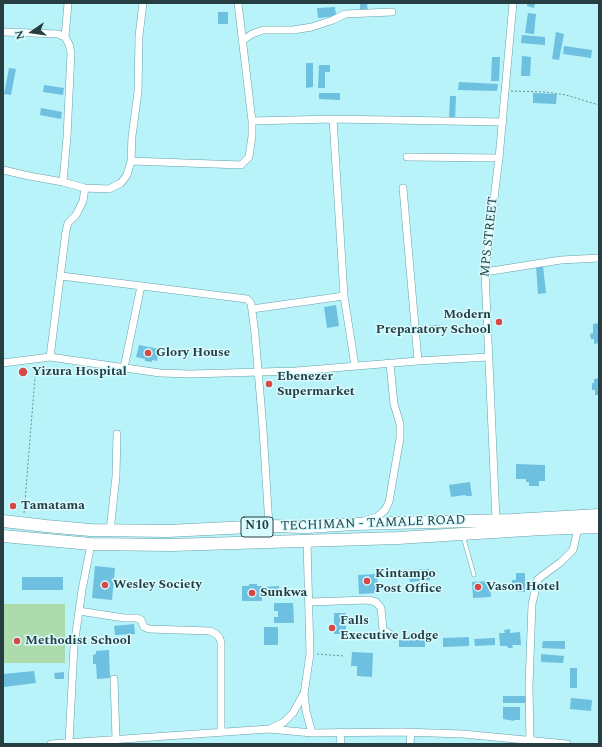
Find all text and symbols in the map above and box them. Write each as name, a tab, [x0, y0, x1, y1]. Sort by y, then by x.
north arrow	[12, 12, 52, 52]
text: N	[11, 29, 29, 41]
street label: MPS STREET	[478, 196, 502, 278]
place label: Modern Preparatory School	[376, 307, 491, 338]
marker: Modern Preparatory School	[494, 317, 504, 327]
place label: Glory House	[156, 345, 230, 361]
marker: Glory House	[143, 348, 153, 358]
place label: Yizura Hospital	[32, 364, 127, 380]
marker: Yizura Hospital	[17, 366, 29, 378]
place label: Ebenezer Supermarket	[277, 369, 355, 400]
marker: Ebenezer Supermarket	[264, 379, 274, 389]
place label: Tamatama	[21, 498, 85, 514]
marker: Tamatama	[8, 501, 18, 511]
street label: TECHIMAN - TAMALE ROAD	[280, 513, 466, 535]
road number: N10	[241, 517, 273, 537]
place label: Kintampo Post Office	[375, 566, 442, 597]
marker: Kintampo Post Office	[362, 576, 372, 586]
place label: Wesley Society	[113, 577, 202, 593]
place label: Vason Hotel	[486, 579, 559, 595]
marker: Wesley Society	[100, 580, 110, 590]
marker: Vason Hotel	[473, 582, 483, 592]
place label: Sunkwa	[260, 585, 307, 601]
marker: Sunkwa	[247, 588, 257, 598]
place label: Falls Executive Lodge	[340, 613, 438, 644]
marker: Falls Executive Lodge	[327, 623, 337, 633]
place label: Methodist School	[25, 633, 131, 649]
marker: Methodist School	[12, 636, 22, 646]

